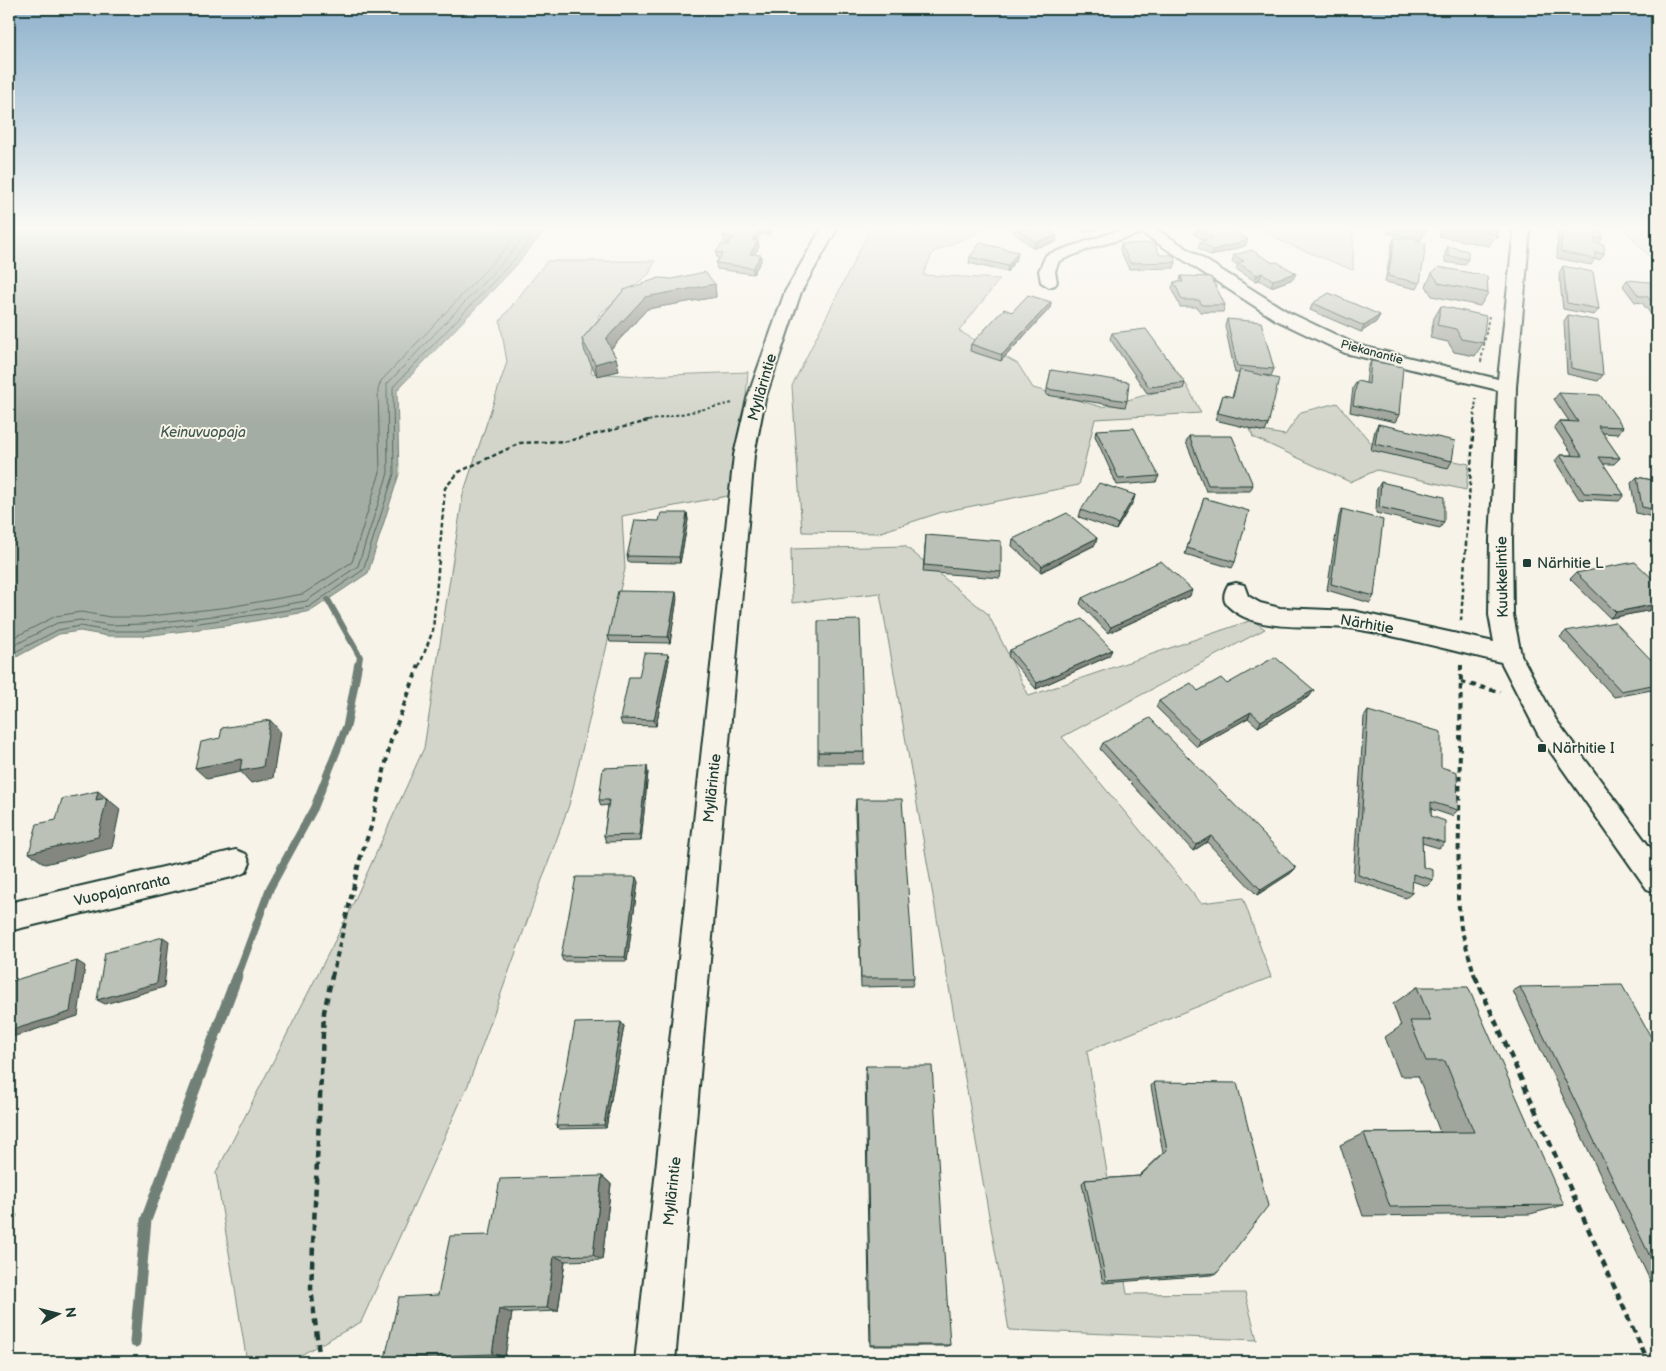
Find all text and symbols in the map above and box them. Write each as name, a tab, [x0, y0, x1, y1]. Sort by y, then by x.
street label: Piekanantie	[1339, 337, 1405, 368]
street label: Myllärintie	[744, 351, 781, 423]
water label: Keinuvuopaja	[160, 424, 246, 441]
street label: Kuukkelintie	[1492, 536, 1513, 618]
place label: Närhitie L	[1537, 554, 1604, 573]
marker: Närhitie L	[1521, 557, 1533, 569]
street label: Närhitie	[1339, 610, 1395, 639]
place label: Närhitie I	[1552, 739, 1615, 758]
marker: Närhitie I	[1536, 742, 1548, 754]
street label: Myllärintie	[699, 753, 726, 823]
street label: Vuopajanranta	[72, 870, 172, 911]
street label: Myllärintie	[659, 1156, 686, 1226]
north arrow	[32, 1288, 82, 1338]
text: N	[61, 1306, 79, 1319]

